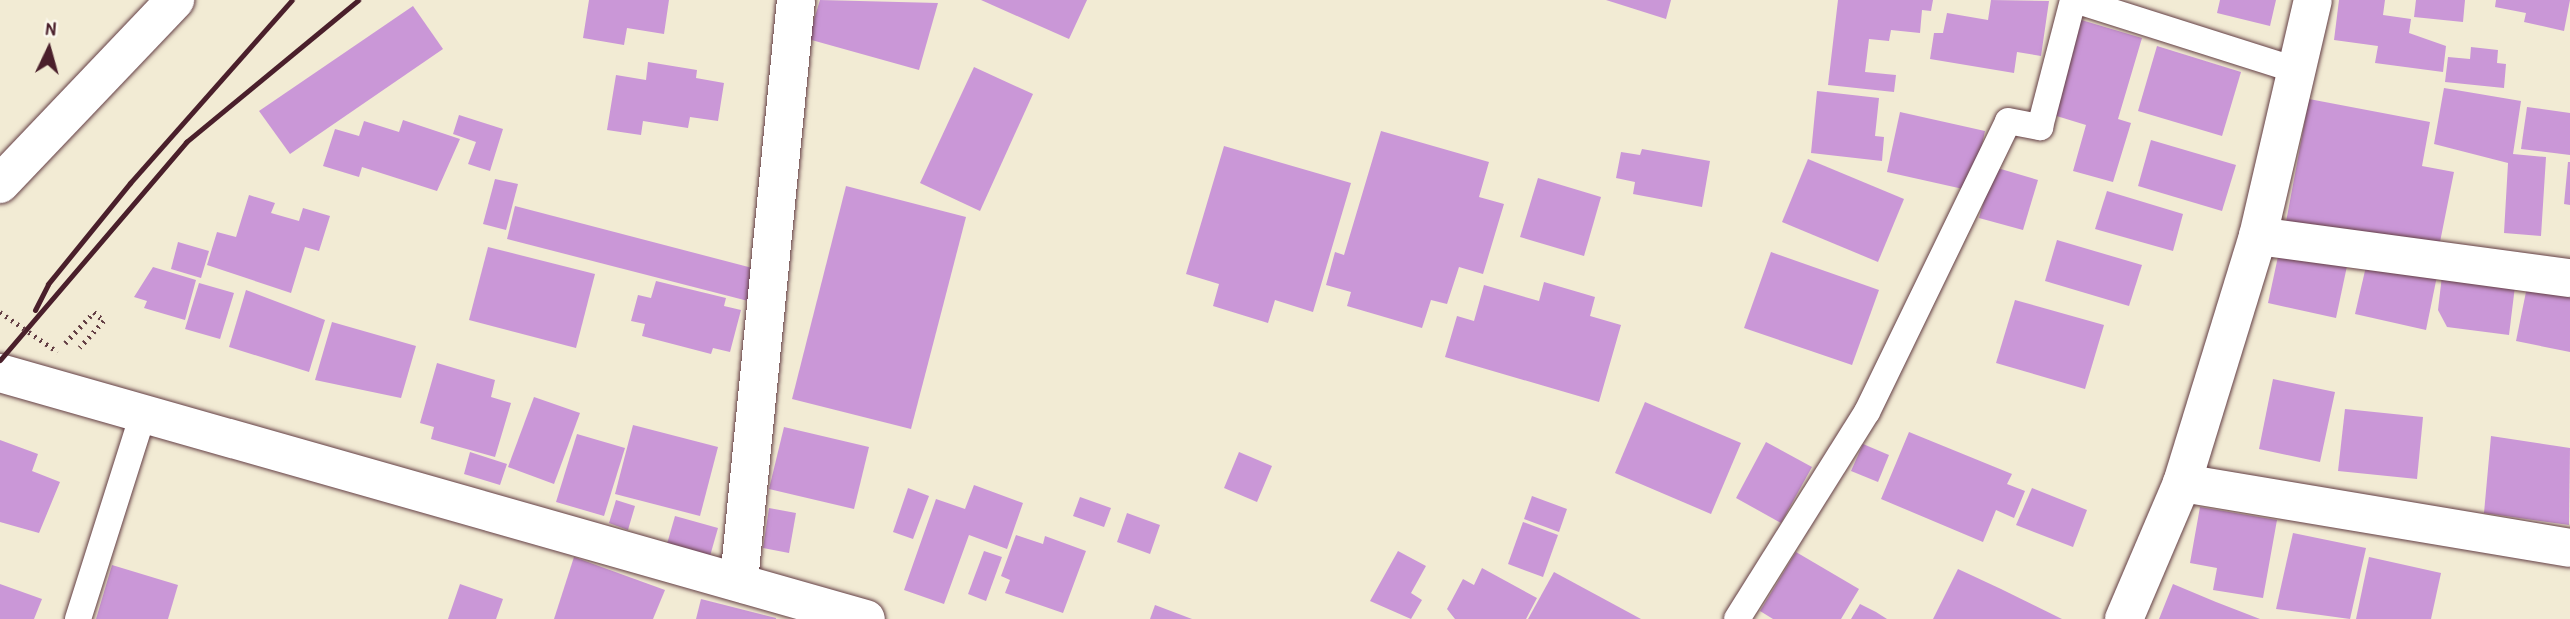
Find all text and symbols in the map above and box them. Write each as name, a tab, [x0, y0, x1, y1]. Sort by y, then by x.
north arrow	[14, 14, 84, 84]
text: N	[45, 15, 57, 41]

